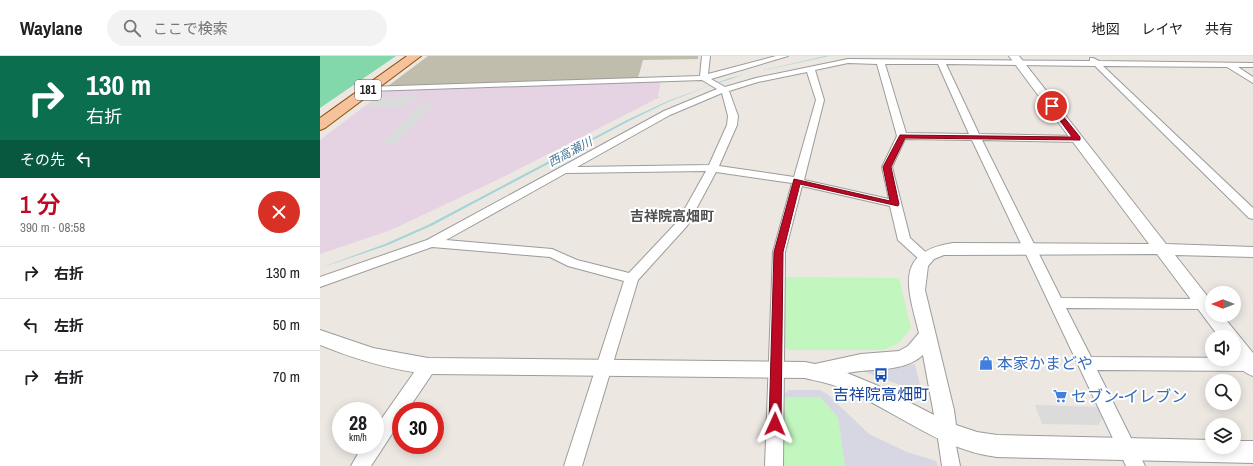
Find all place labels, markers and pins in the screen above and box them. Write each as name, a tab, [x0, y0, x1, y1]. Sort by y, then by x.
pin	[1035, 89, 1069, 123]
place label: 本家かまどや	[997, 352, 1093, 374]
shop icon: 本家かまどや	[978, 355, 994, 371]
bus stop icon: 吉祥院高畑町	[873, 367, 889, 383]
place label: 吉祥院高畑町	[833, 383, 929, 405]
place label: セブン-イレブン	[1071, 385, 1187, 407]
supermarket icon: セブン-イレブン	[1052, 388, 1068, 404]

